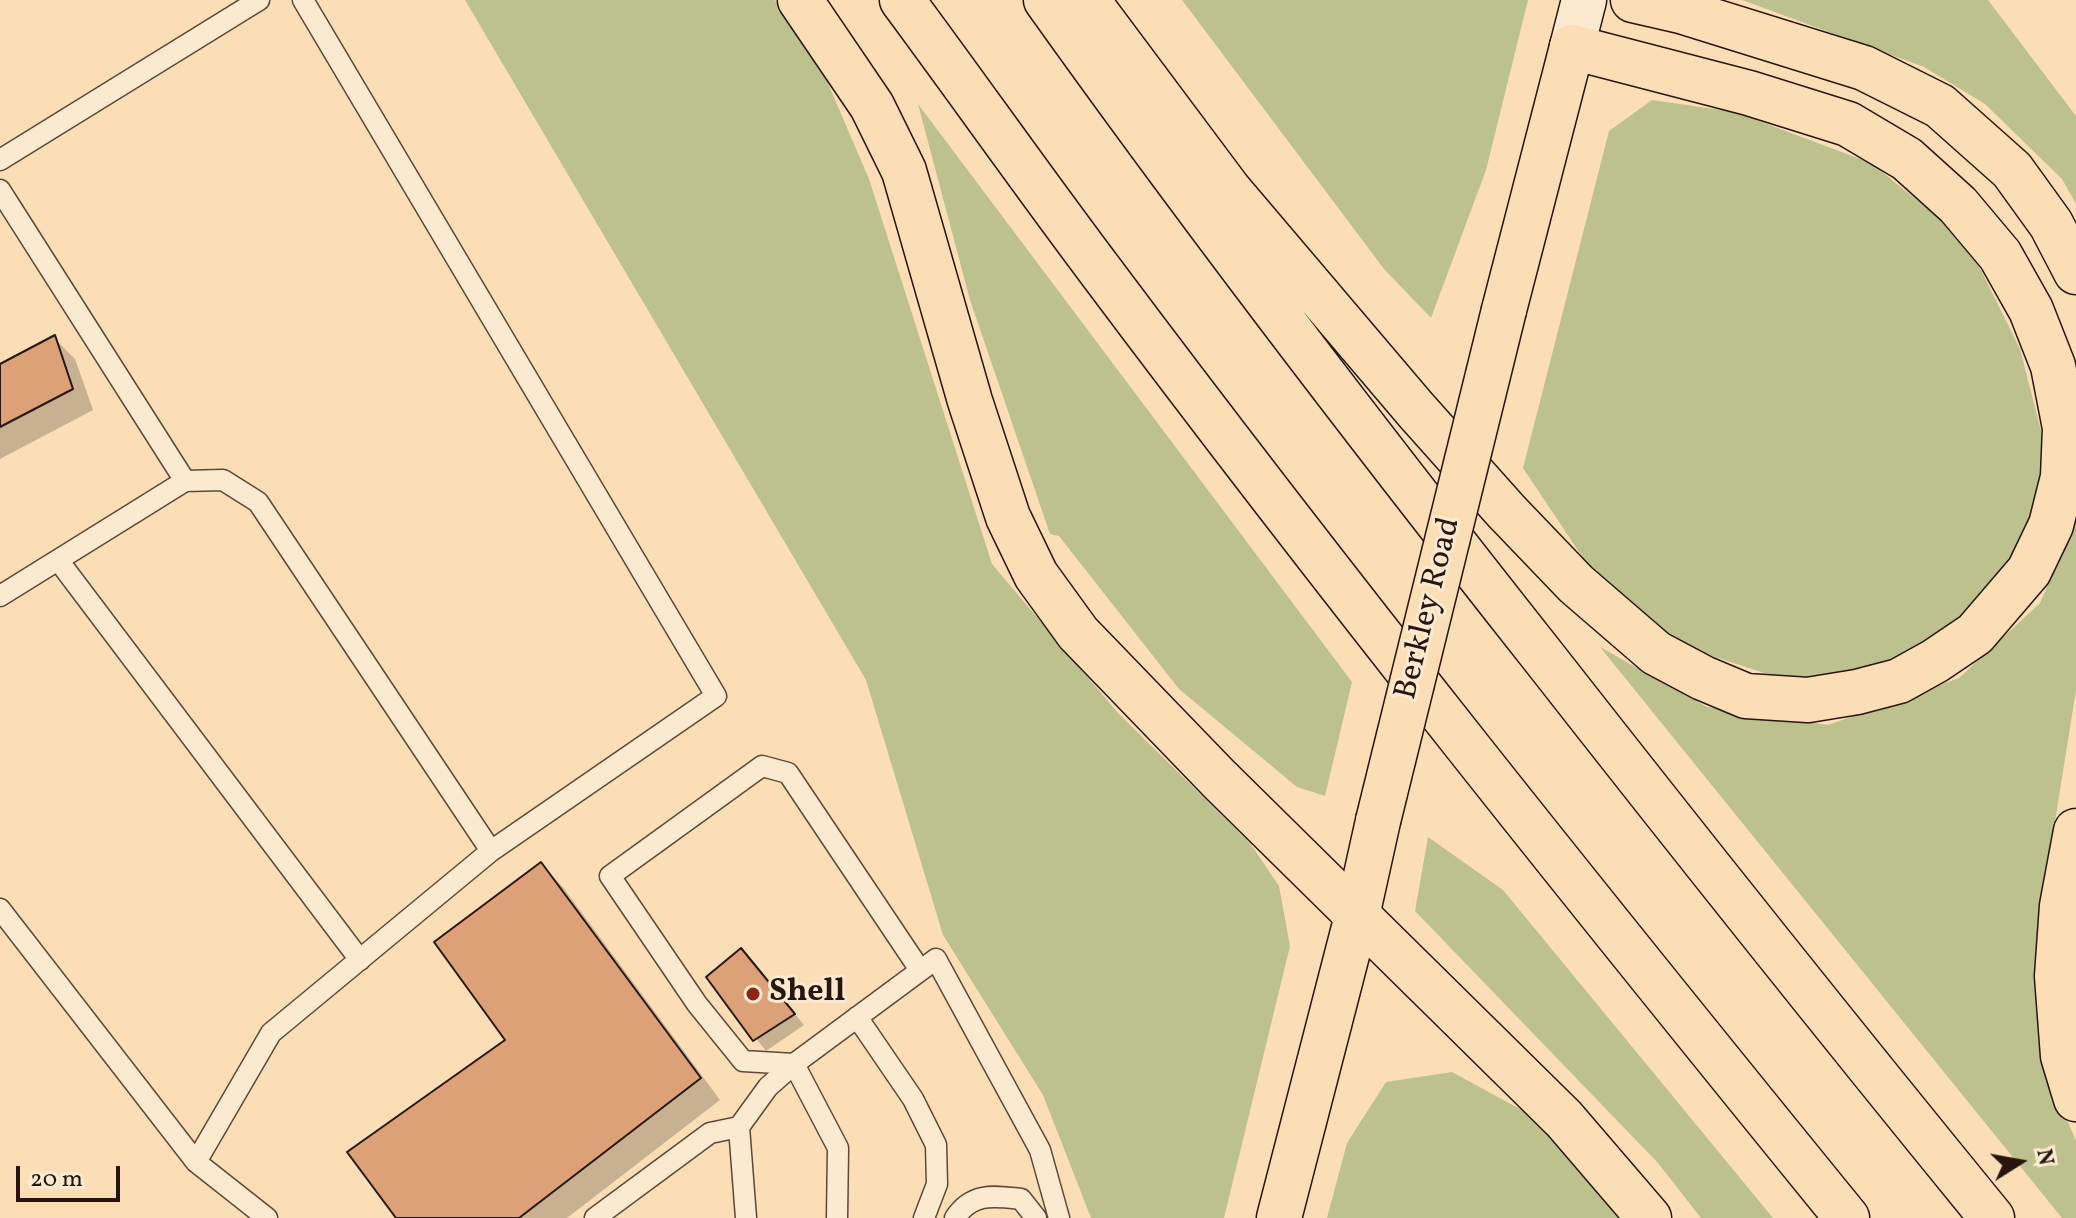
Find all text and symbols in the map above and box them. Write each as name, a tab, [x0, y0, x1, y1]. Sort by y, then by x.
street label: Berkley Road	[1389, 514, 1471, 704]
place label: Shell	[769, 975, 845, 1013]
marker: Shell	[744, 985, 762, 1003]
north arrow	[1980, 1122, 2060, 1202]
text: N	[2027, 1147, 2061, 1168]
scale bar	[20, 1150, 124, 1200]
text: 20 m	[30, 1163, 83, 1197]

